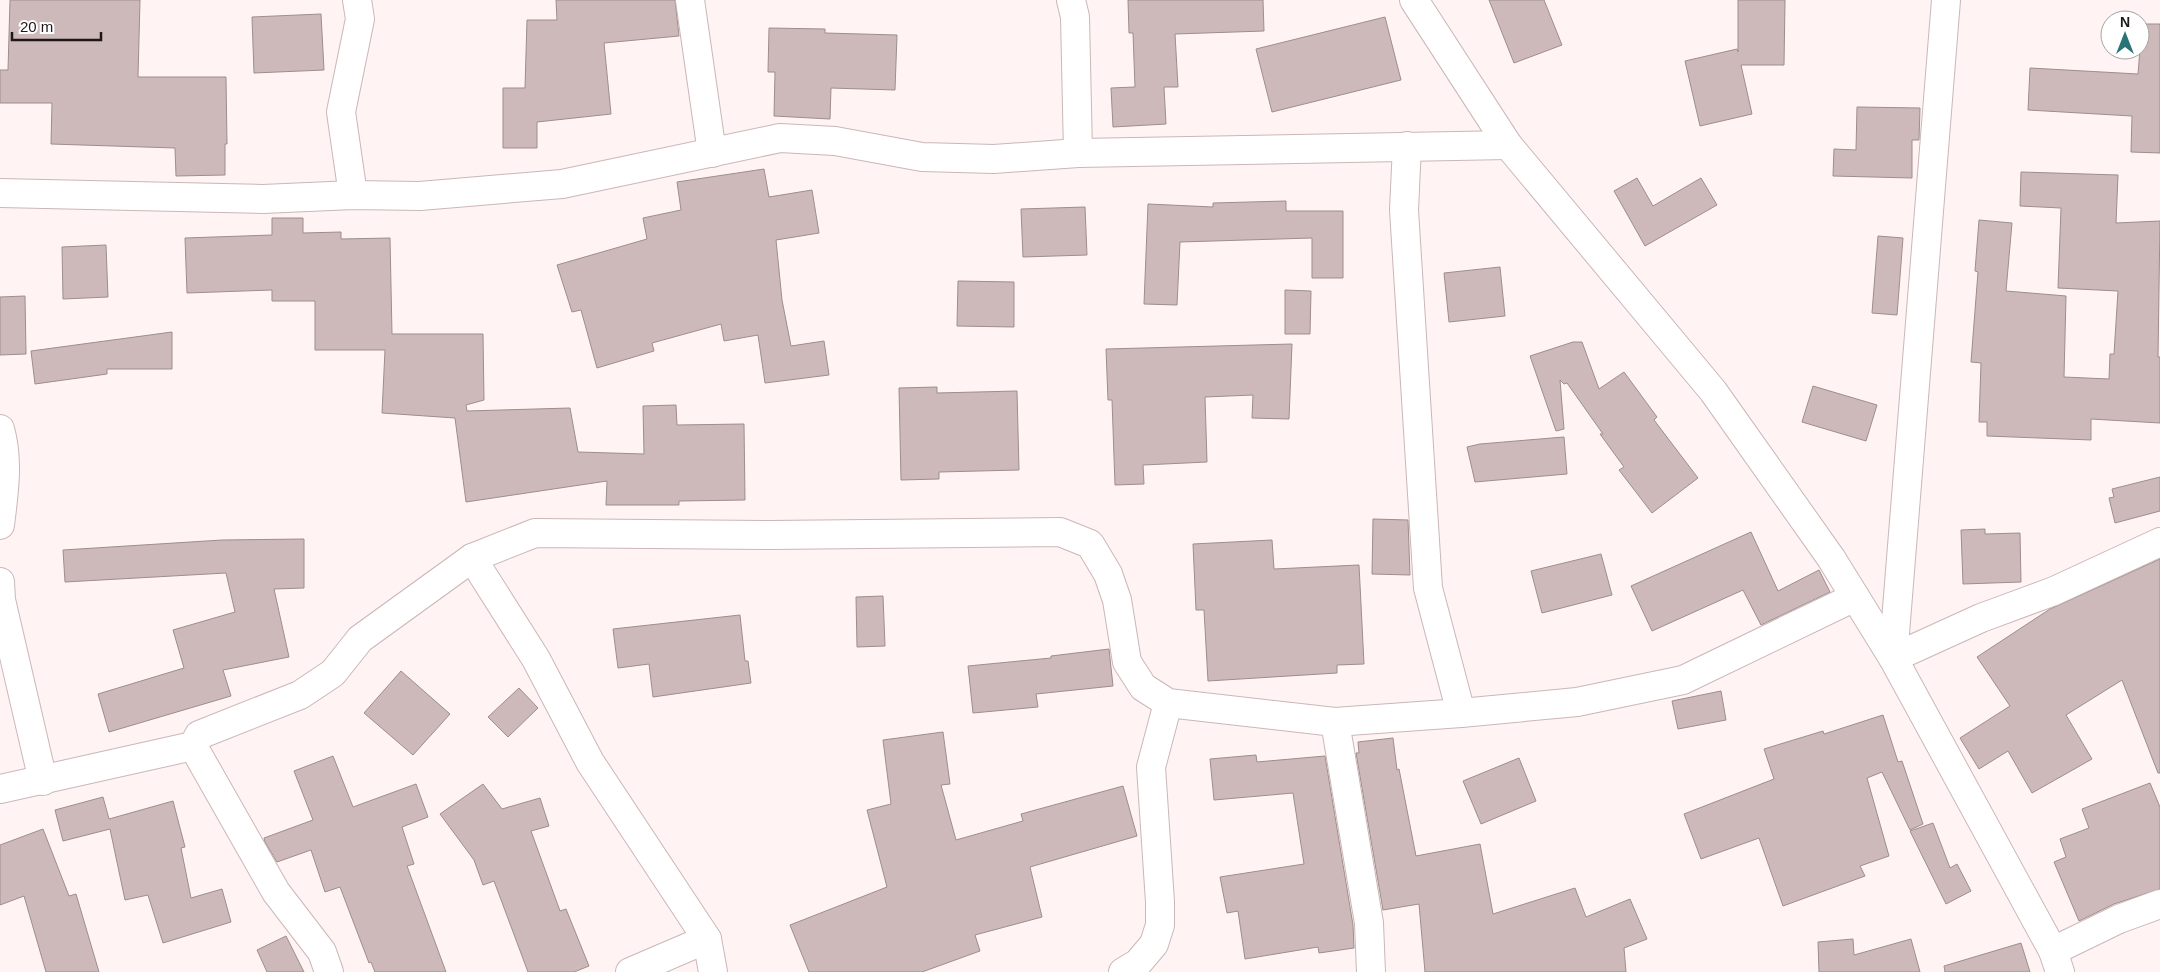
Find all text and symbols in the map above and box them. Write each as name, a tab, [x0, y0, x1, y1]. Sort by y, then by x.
scale bar	[12, 10, 101, 42]
north arrow	[2100, 10, 2150, 60]
text: N	[2120, 14, 2130, 30]
text: 20 m	[20, 18, 53, 35]

